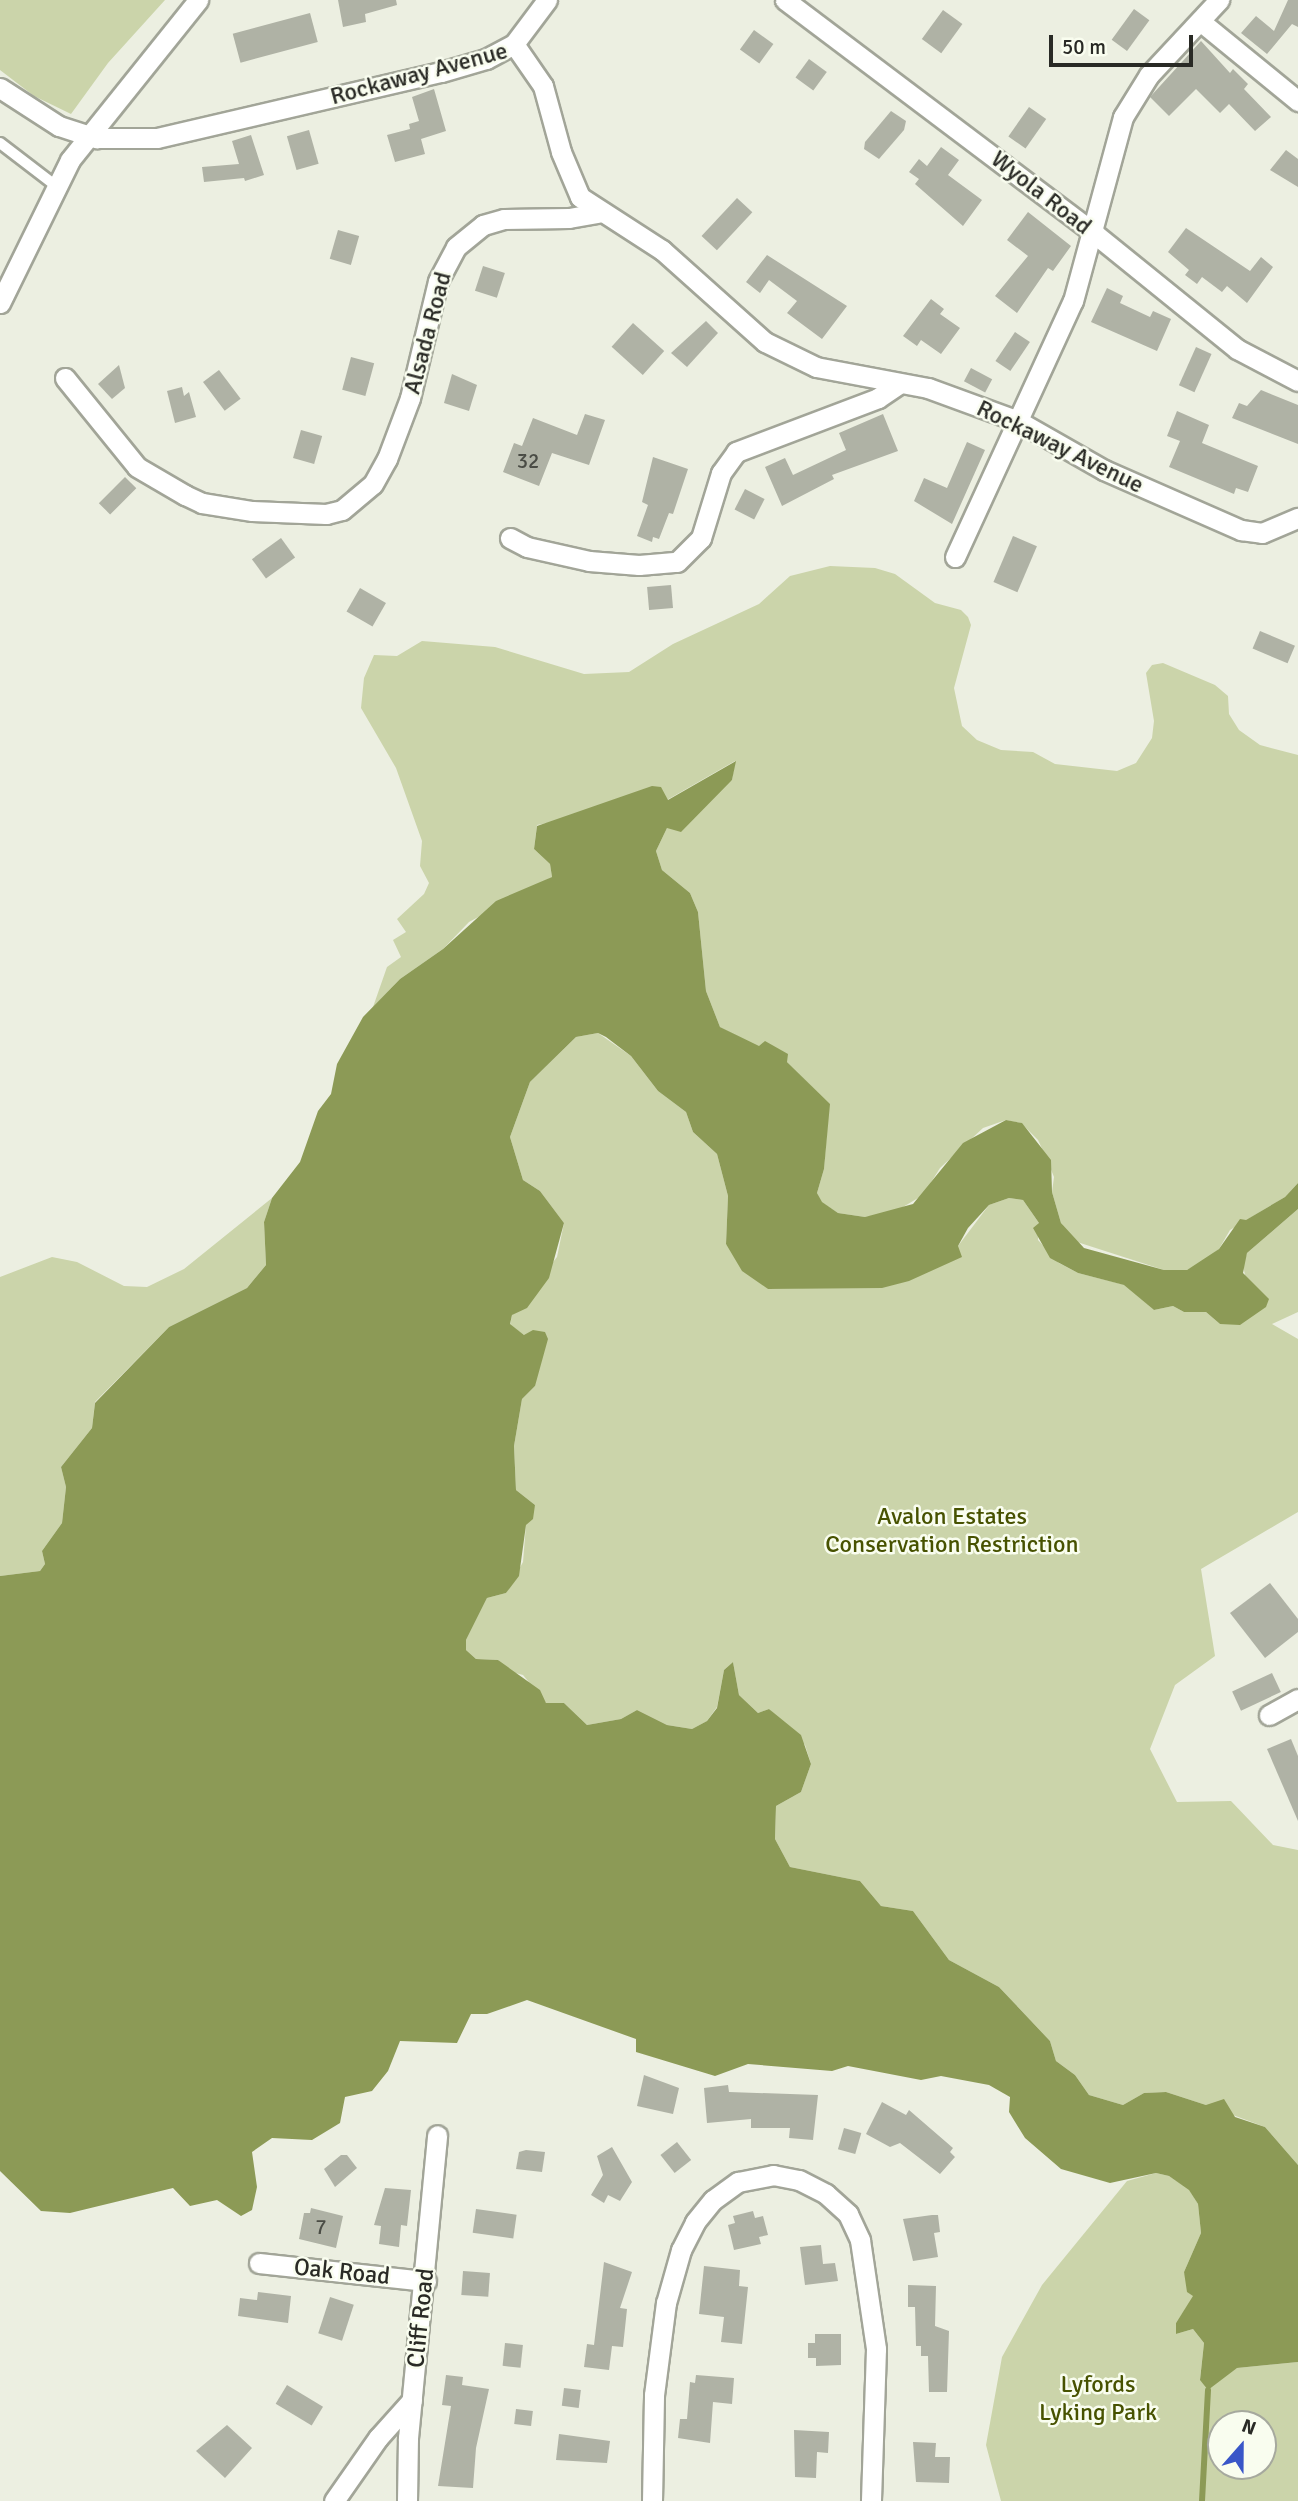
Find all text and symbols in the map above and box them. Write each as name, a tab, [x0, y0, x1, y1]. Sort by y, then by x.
scale bar	[1053, 21, 1196, 65]
text: 50 m	[1062, 34, 1106, 60]
street label: Rockaway Avenue	[327, 36, 511, 112]
street label: Wyola Road	[985, 145, 1097, 241]
street label: Alsada Road	[398, 269, 458, 397]
street label: Rockaway Avenue	[972, 394, 1148, 500]
house number: 32	[517, 448, 539, 474]
park label: Avalon Estates Conservation Restriction	[825, 1503, 1079, 1559]
house number: 7	[315, 2214, 327, 2240]
street label: Oak Road	[293, 2253, 391, 2291]
street label: Cliff Road	[401, 2267, 441, 2369]
park label: Lyfords Lyking Park	[1039, 2371, 1157, 2427]
north arrow	[1207, 2410, 1277, 2480]
text: N	[1238, 2414, 1259, 2441]

